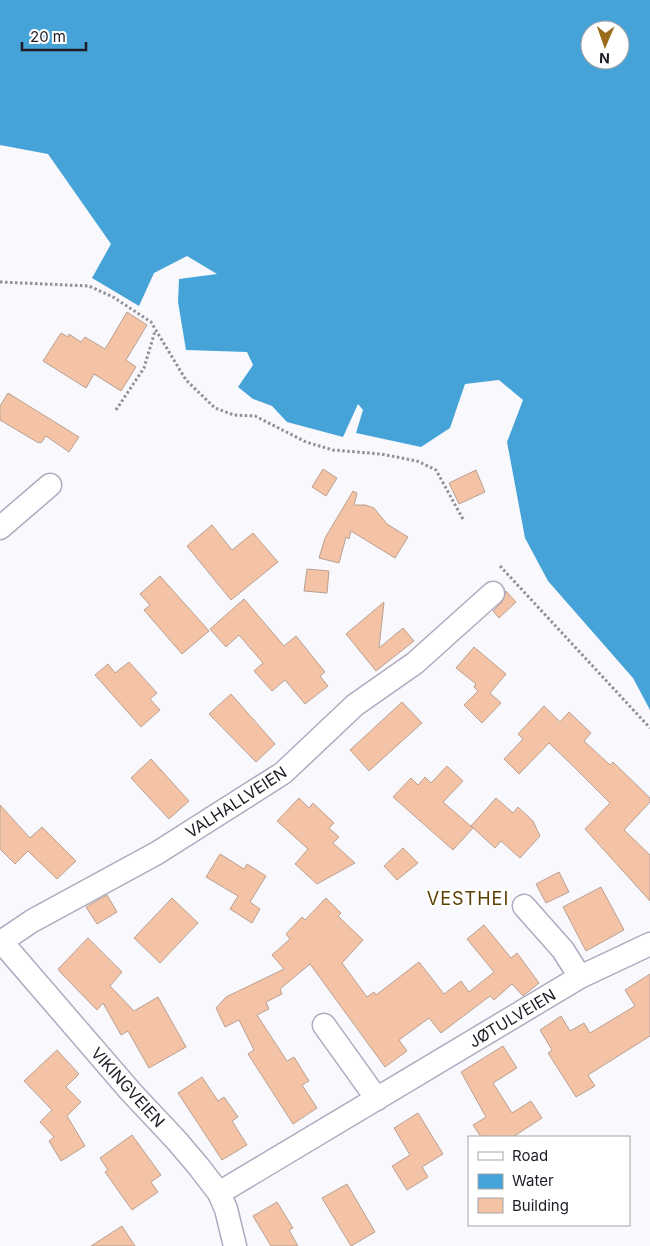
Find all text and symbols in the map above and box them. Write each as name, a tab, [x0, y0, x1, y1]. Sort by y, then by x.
scale bar	[22, 20, 86, 52]
north arrow	[580, 20, 630, 70]
text: 20 m	[30, 27, 66, 46]
text: N	[599, 50, 610, 67]
street label: VALHALLVEIEN	[182, 762, 290, 842]
district label: VESTHEI	[427, 888, 509, 909]
street label: JØTULVEIEN	[465, 984, 559, 1052]
street label: VIKINGVEIEN	[87, 1043, 169, 1131]
legend	[468, 1136, 630, 1226]
text: Road	[512, 1146, 548, 1165]
text: Water	[512, 1171, 554, 1190]
text: Building	[512, 1196, 569, 1215]

